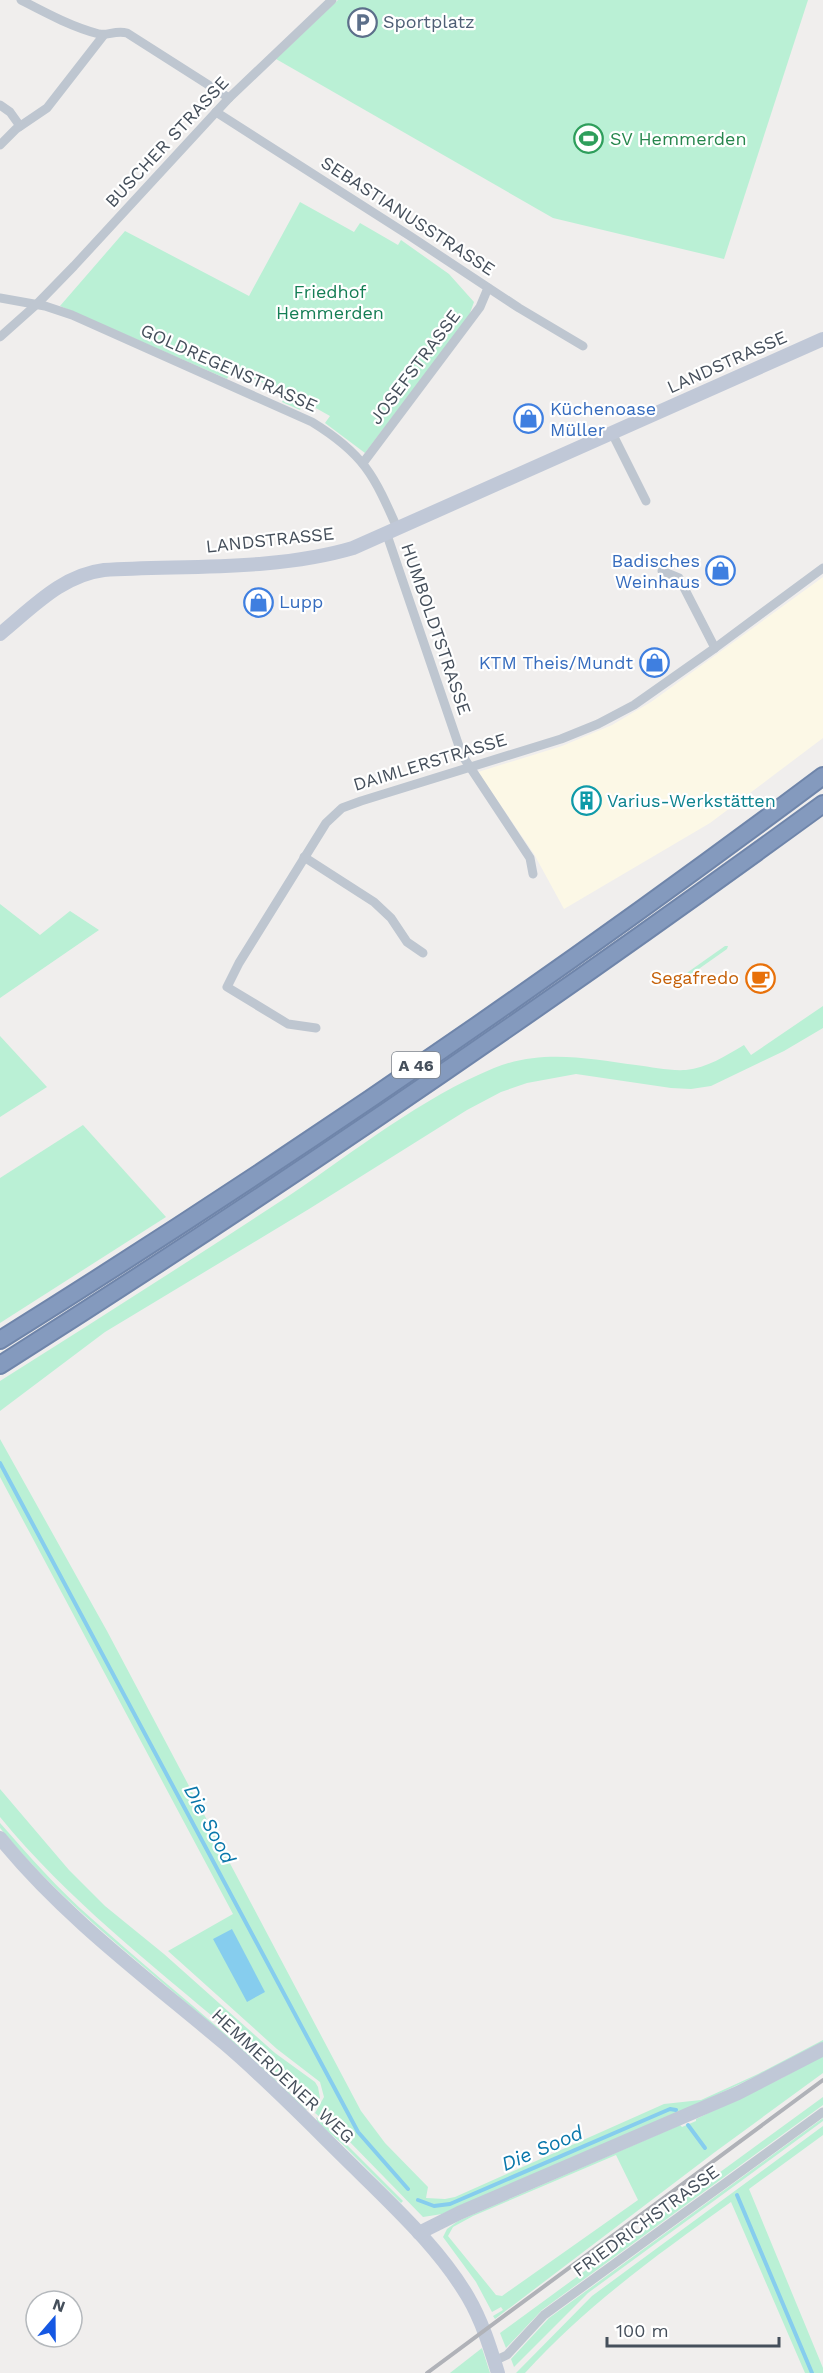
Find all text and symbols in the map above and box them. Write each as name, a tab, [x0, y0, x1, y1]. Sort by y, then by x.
parking icon: Sportplatz	[346, 6, 378, 38]
place label: Sportplatz	[383, 11, 475, 32]
street label: BUSCHER STRASSE	[101, 72, 233, 211]
sports icon: SV Hemmerden	[573, 123, 605, 155]
place label: SV Hemmerden	[610, 128, 747, 149]
street label: SEBASTIANUSSTRASSE	[317, 151, 499, 280]
park label: Friedhof Hemmerden	[276, 281, 384, 323]
street label: JOSEFSTRASSE	[365, 305, 464, 428]
street label: GOLDREGENSTRASSE	[138, 319, 321, 416]
street label: LANDSTRASSE	[664, 326, 790, 397]
place label: Küchenoase Müller	[550, 398, 656, 440]
shop icon: Küchenoase Müller	[513, 403, 545, 435]
street label: LANDSTRASSE	[205, 522, 335, 557]
street label: HUMBOLDTSTRASSE	[397, 540, 476, 718]
place label: Badisches Weinhaus	[611, 550, 700, 592]
shop icon: Badisches Weinhaus	[705, 555, 737, 587]
shop icon: Lupp	[242, 586, 274, 618]
place label: Lupp	[279, 591, 323, 612]
shop icon: KTM Theis/Mundt	[638, 647, 670, 679]
place label: KTM Theis/Mundt	[479, 652, 633, 673]
street label: DAIMLERSTRASSE	[351, 728, 509, 795]
building icon: Varius-Werkstätten	[570, 785, 602, 817]
place label: Varius-Werkstätten	[607, 790, 776, 811]
cafe icon: Segafredo	[744, 962, 776, 994]
place label: Segafredo	[651, 967, 739, 988]
road number: A 46	[392, 1052, 440, 1078]
water label: Die Sood	[179, 1780, 241, 1868]
street label: HEMMERDENER WEG	[208, 2004, 359, 2147]
water label: Die Sood	[498, 2120, 587, 2176]
street label: FRIEDRICHSTRASSE	[568, 2160, 723, 2281]
north arrow	[24, 2289, 84, 2349]
text: N	[50, 2294, 68, 2316]
scale bar	[607, 2310, 780, 2348]
text: 100 m	[616, 2320, 669, 2341]

